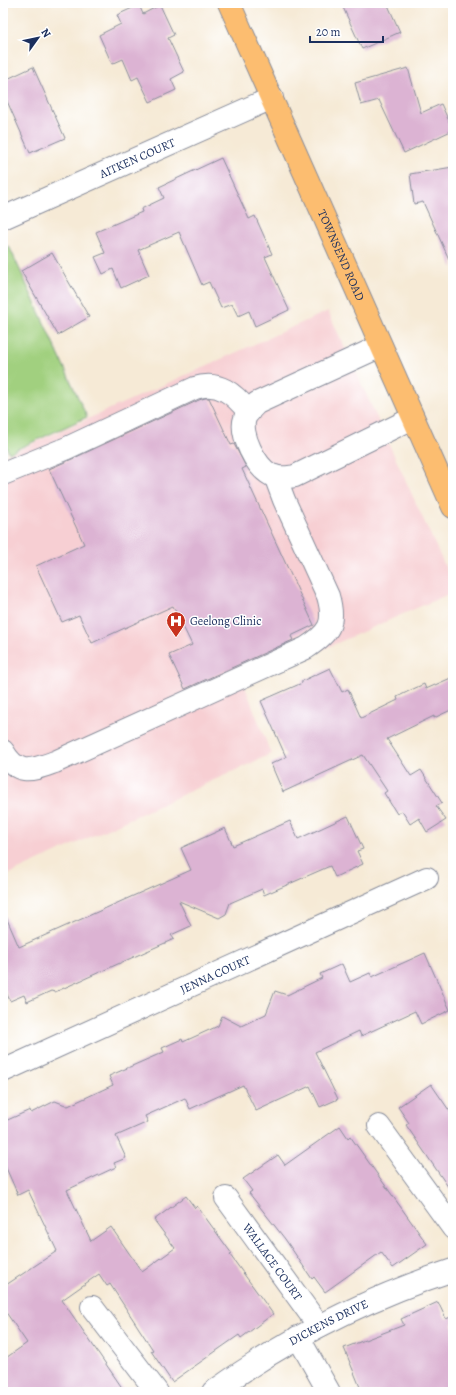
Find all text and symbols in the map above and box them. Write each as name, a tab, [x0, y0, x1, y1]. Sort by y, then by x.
north arrow	[18, 18, 58, 58]
scale bar	[310, 18, 383, 44]
text: 20 m	[316, 24, 340, 40]
text: N	[37, 25, 54, 40]
street label: AITKEN COURT	[96, 134, 178, 182]
street label: TOWNSEND ROAD	[314, 207, 368, 303]
hospital icon: Geelong Clinic	[165, 610, 187, 638]
place label: Geelong Clinic	[190, 613, 261, 629]
street label: JENNA COURT	[178, 951, 253, 997]
street label: WALLACE COURT	[238, 1219, 306, 1304]
street label: DICKENS DRIVE	[286, 1296, 371, 1349]

